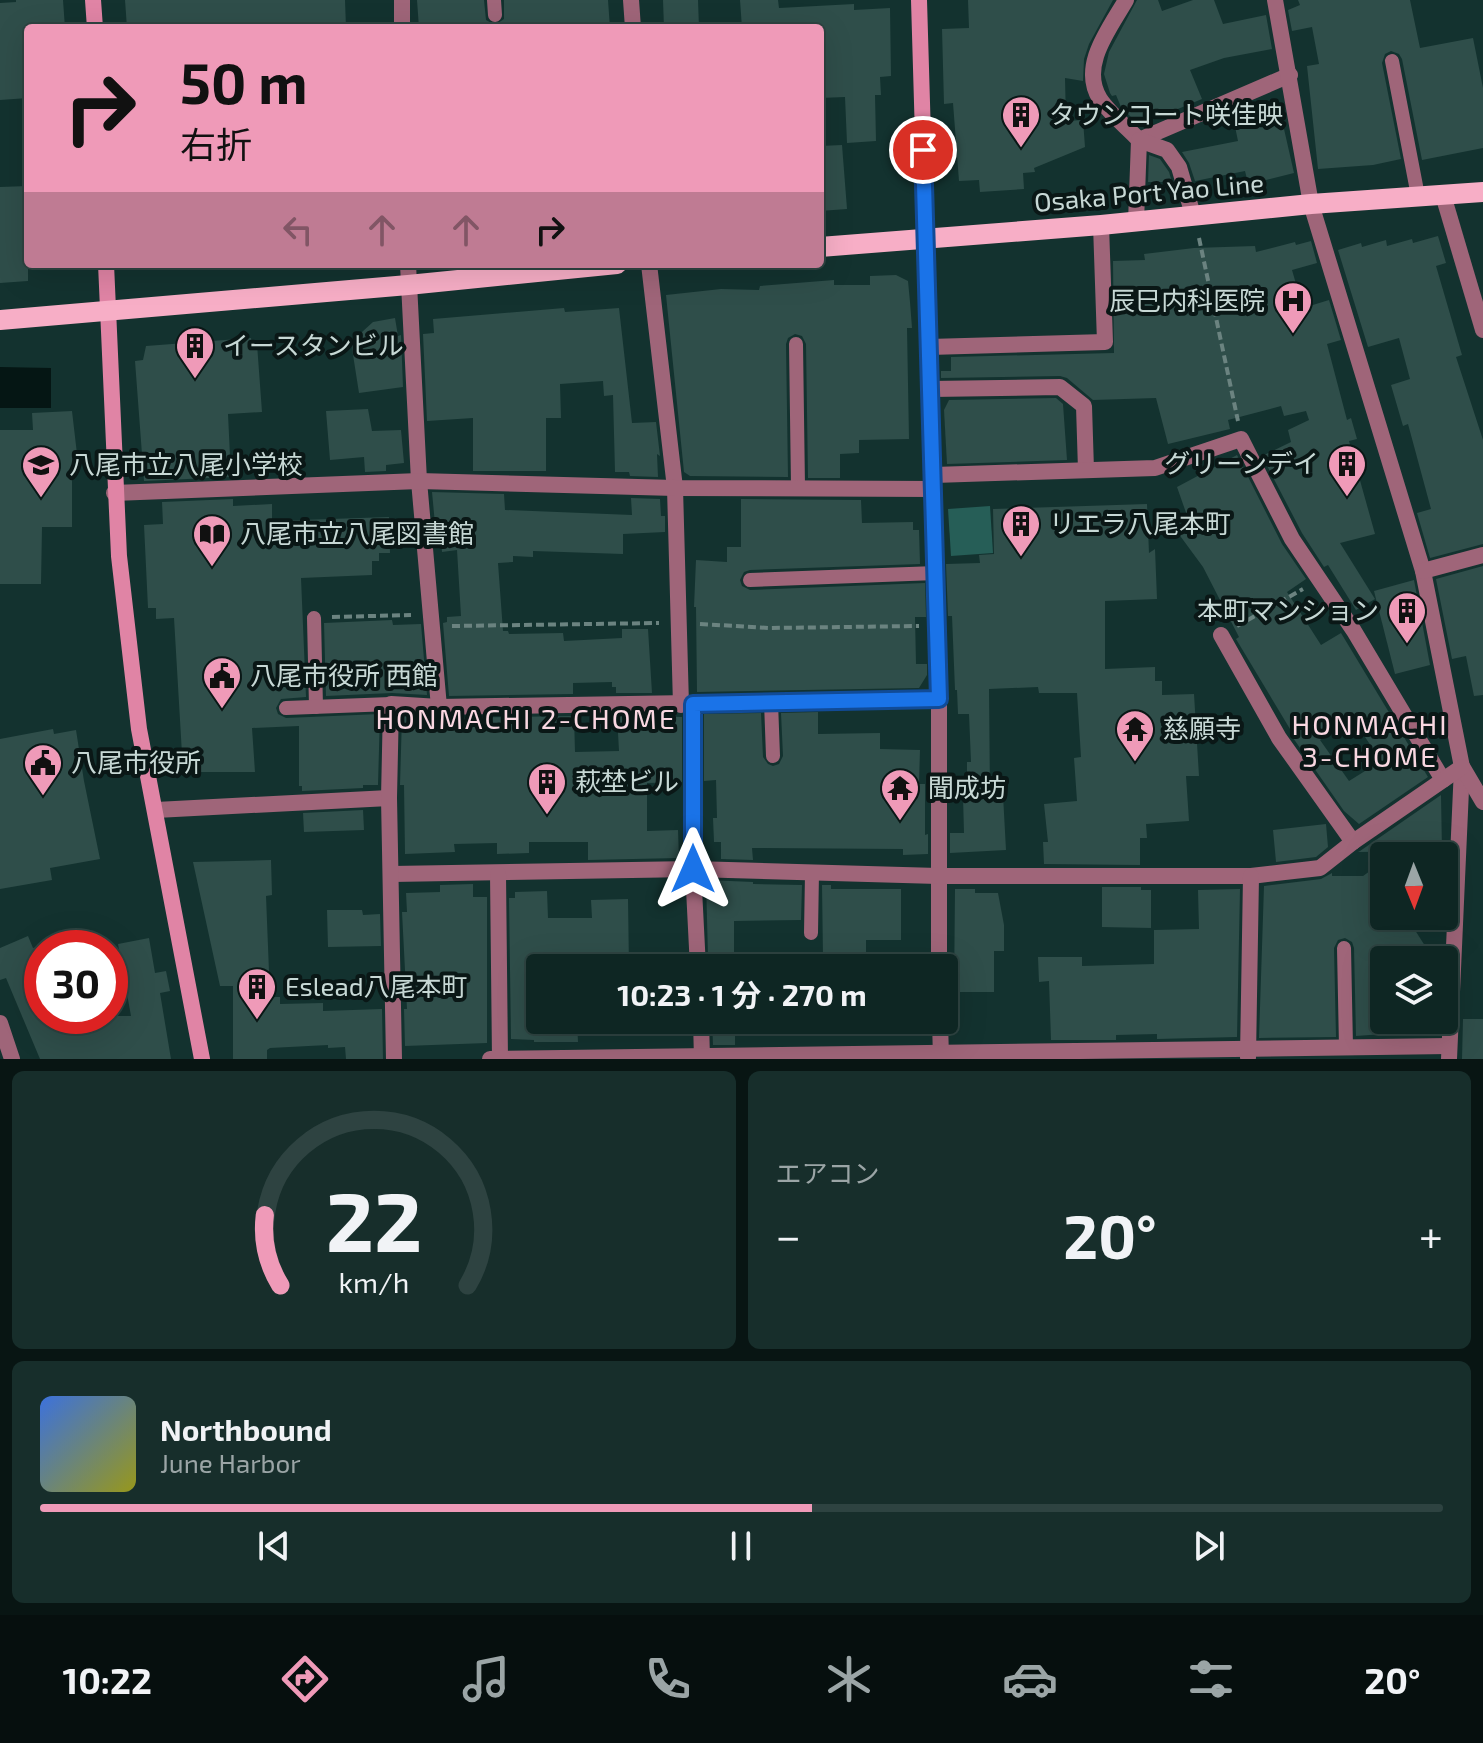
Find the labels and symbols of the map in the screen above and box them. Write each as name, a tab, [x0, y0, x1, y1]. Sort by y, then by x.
building icon: タウンコート咲佳映	[1000, 94, 1042, 149]
place label: タウンコート咲佳映	[1049, 98, 1283, 129]
pin	[889, 116, 957, 184]
street label: Osaka Port Yao Line	[1033, 166, 1265, 217]
hospital icon: 辰巳内科医院	[1272, 280, 1314, 335]
place label: 辰巳内科医院	[1109, 284, 1265, 315]
building icon: イースタンビル	[174, 325, 216, 380]
place label: イースタンビル	[223, 329, 404, 360]
building icon: グリーンデイ	[1326, 443, 1368, 498]
school or university icon: 八尾市立八尾小学校	[20, 444, 62, 499]
place label: グリーンデイ	[1164, 447, 1319, 478]
place label: 八尾市立八尾小学校	[69, 448, 303, 479]
building icon: リエラ八尾本町	[1000, 503, 1042, 558]
place label: リエラ八尾本町	[1049, 507, 1231, 538]
library icon: 八尾市立八尾図書館	[191, 513, 233, 568]
place label: 八尾市立八尾図書館	[240, 517, 474, 548]
building icon: 本町マンション	[1386, 590, 1428, 645]
place label: 本町マンション	[1197, 594, 1379, 625]
public building icon: 八尾市役所 西館	[201, 655, 243, 710]
place label: 八尾市役所 西館	[250, 659, 438, 690]
district label: HONMACHI 2-CHOME	[375, 701, 677, 735]
district label: HONMACHI 3-CHOME	[1291, 707, 1449, 773]
temple icon: 慈願寺	[1114, 708, 1156, 763]
place label: 慈願寺	[1163, 712, 1241, 743]
public building icon: 八尾市役所	[22, 742, 64, 797]
place label: 八尾市役所	[71, 746, 201, 777]
building icon: 萩埜ビル	[526, 761, 568, 816]
place label: 萩埜ビル	[575, 765, 679, 796]
temple icon: 聞成坊	[879, 767, 921, 822]
place label: 聞成坊	[928, 771, 1006, 802]
position arrow	[651, 827, 735, 911]
north arrow	[1370, 842, 1458, 930]
speed limit sign: 30	[24, 930, 128, 1034]
building icon: Eslead八尾本町	[236, 966, 278, 1021]
place label: Eslead八尾本町	[285, 970, 468, 1001]

